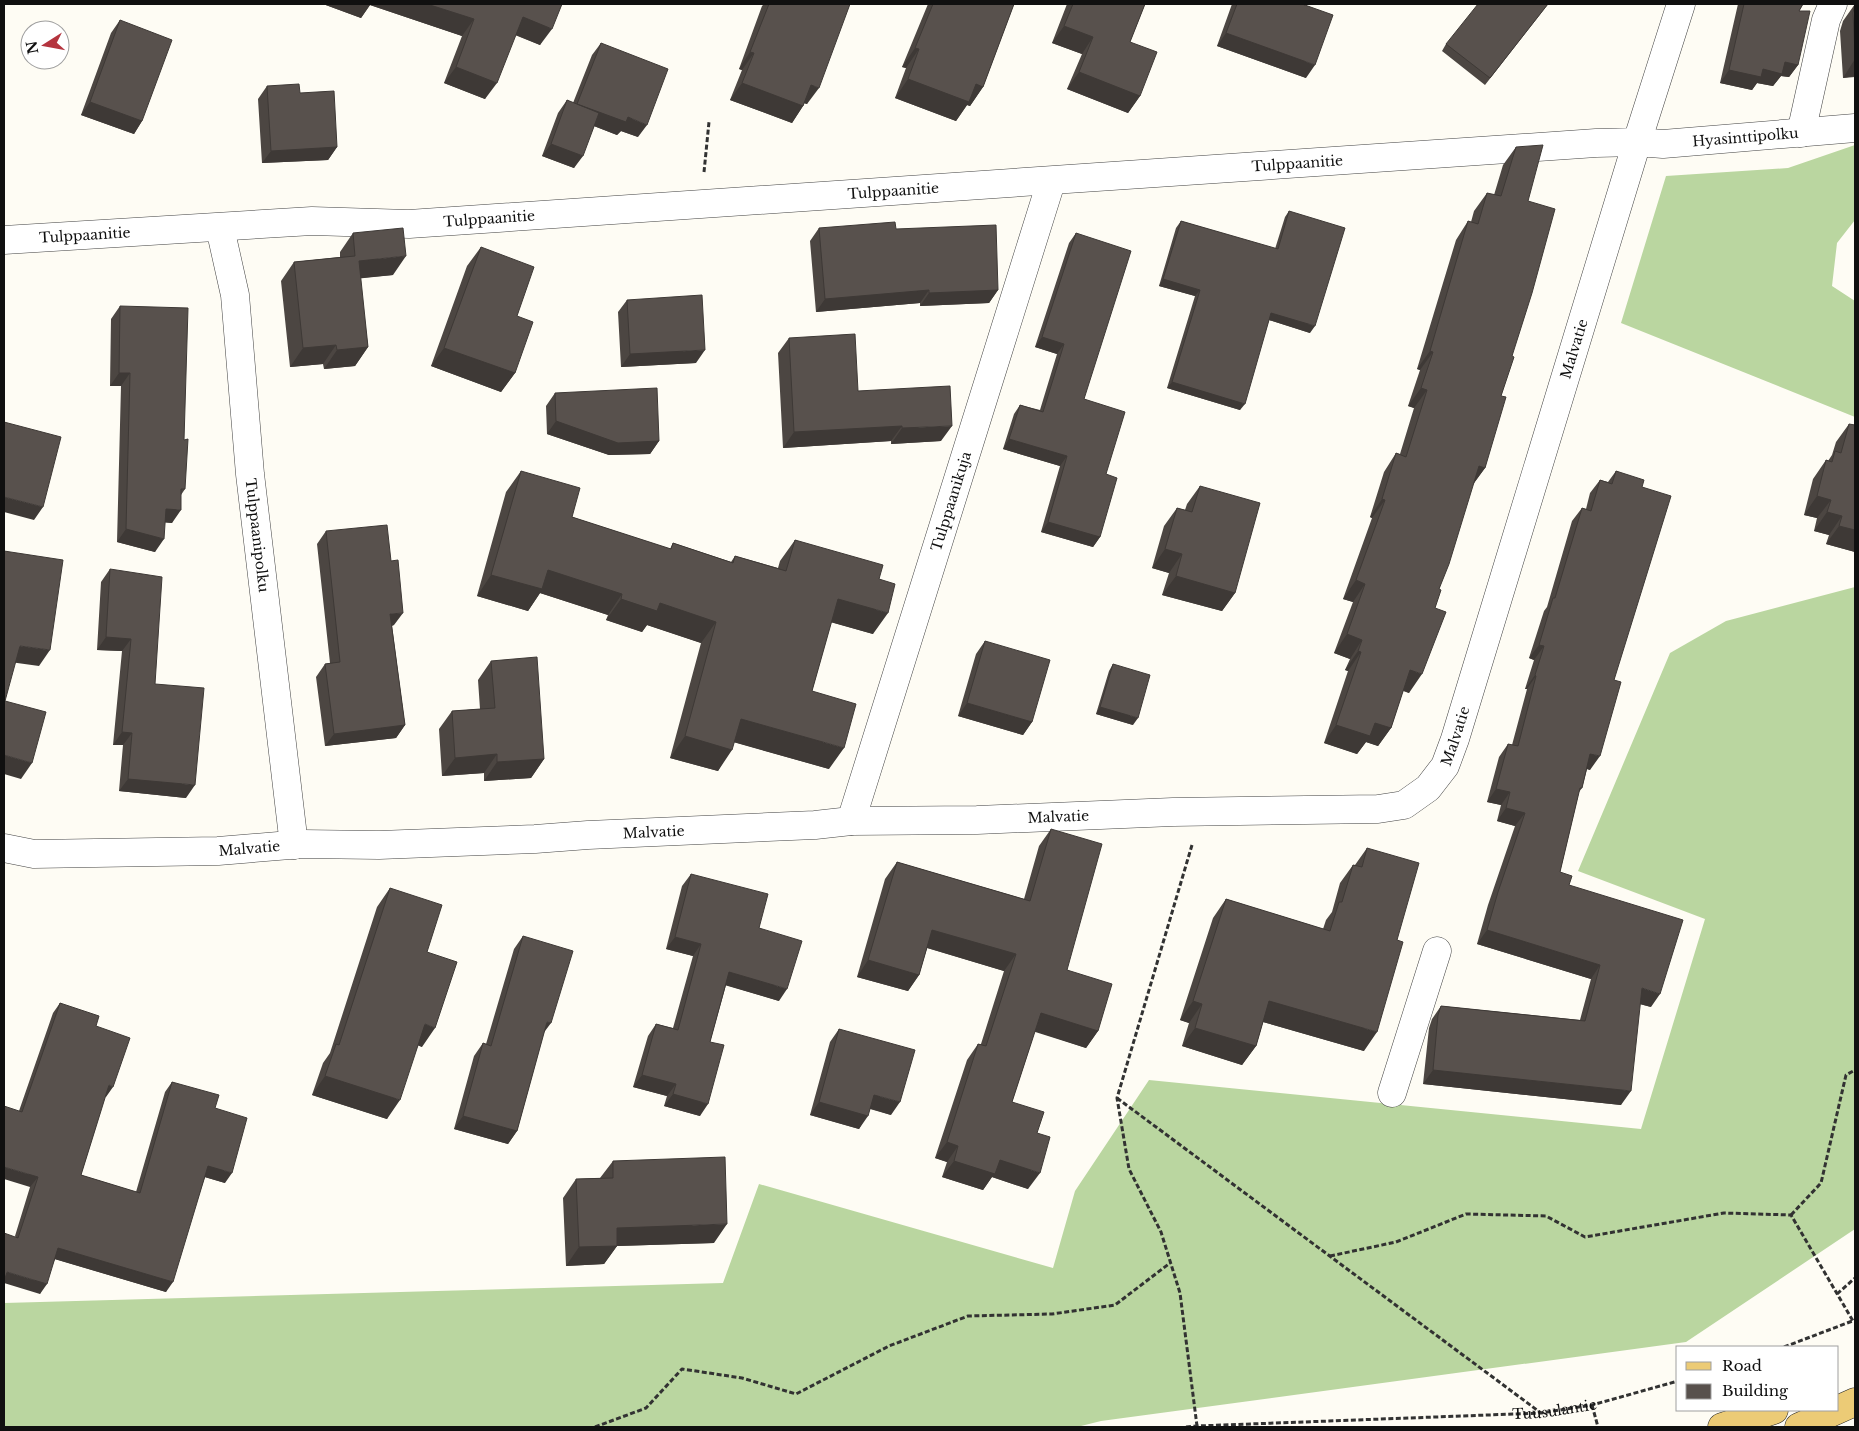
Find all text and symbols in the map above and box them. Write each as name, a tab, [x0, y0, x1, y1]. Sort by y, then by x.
north arrow	[20, 20, 70, 70]
text: N	[22, 39, 42, 56]
street label: Hyasinttipolku	[1692, 124, 1800, 151]
street label: Tulppaanitie	[1251, 151, 1344, 175]
street label: Tulppaanitie	[847, 179, 939, 203]
street label: Tulppaanitie	[443, 206, 535, 231]
street label: Tulppaanitie	[39, 223, 131, 247]
street label: Malvatie	[1556, 317, 1592, 381]
street label: Tulppaanikuja	[927, 449, 975, 553]
street label: Tulppaanipolku	[242, 477, 273, 594]
street label: Malvatie	[1437, 704, 1473, 768]
street label: Malvatie	[1027, 806, 1090, 827]
street label: Malvatie	[622, 822, 685, 842]
street label: Malvatie	[218, 837, 281, 860]
legend	[1676, 1346, 1839, 1411]
text: Road	[1722, 1356, 1762, 1375]
text: Building	[1722, 1381, 1789, 1400]
street label: Tuusulantie	[1512, 1395, 1599, 1423]

